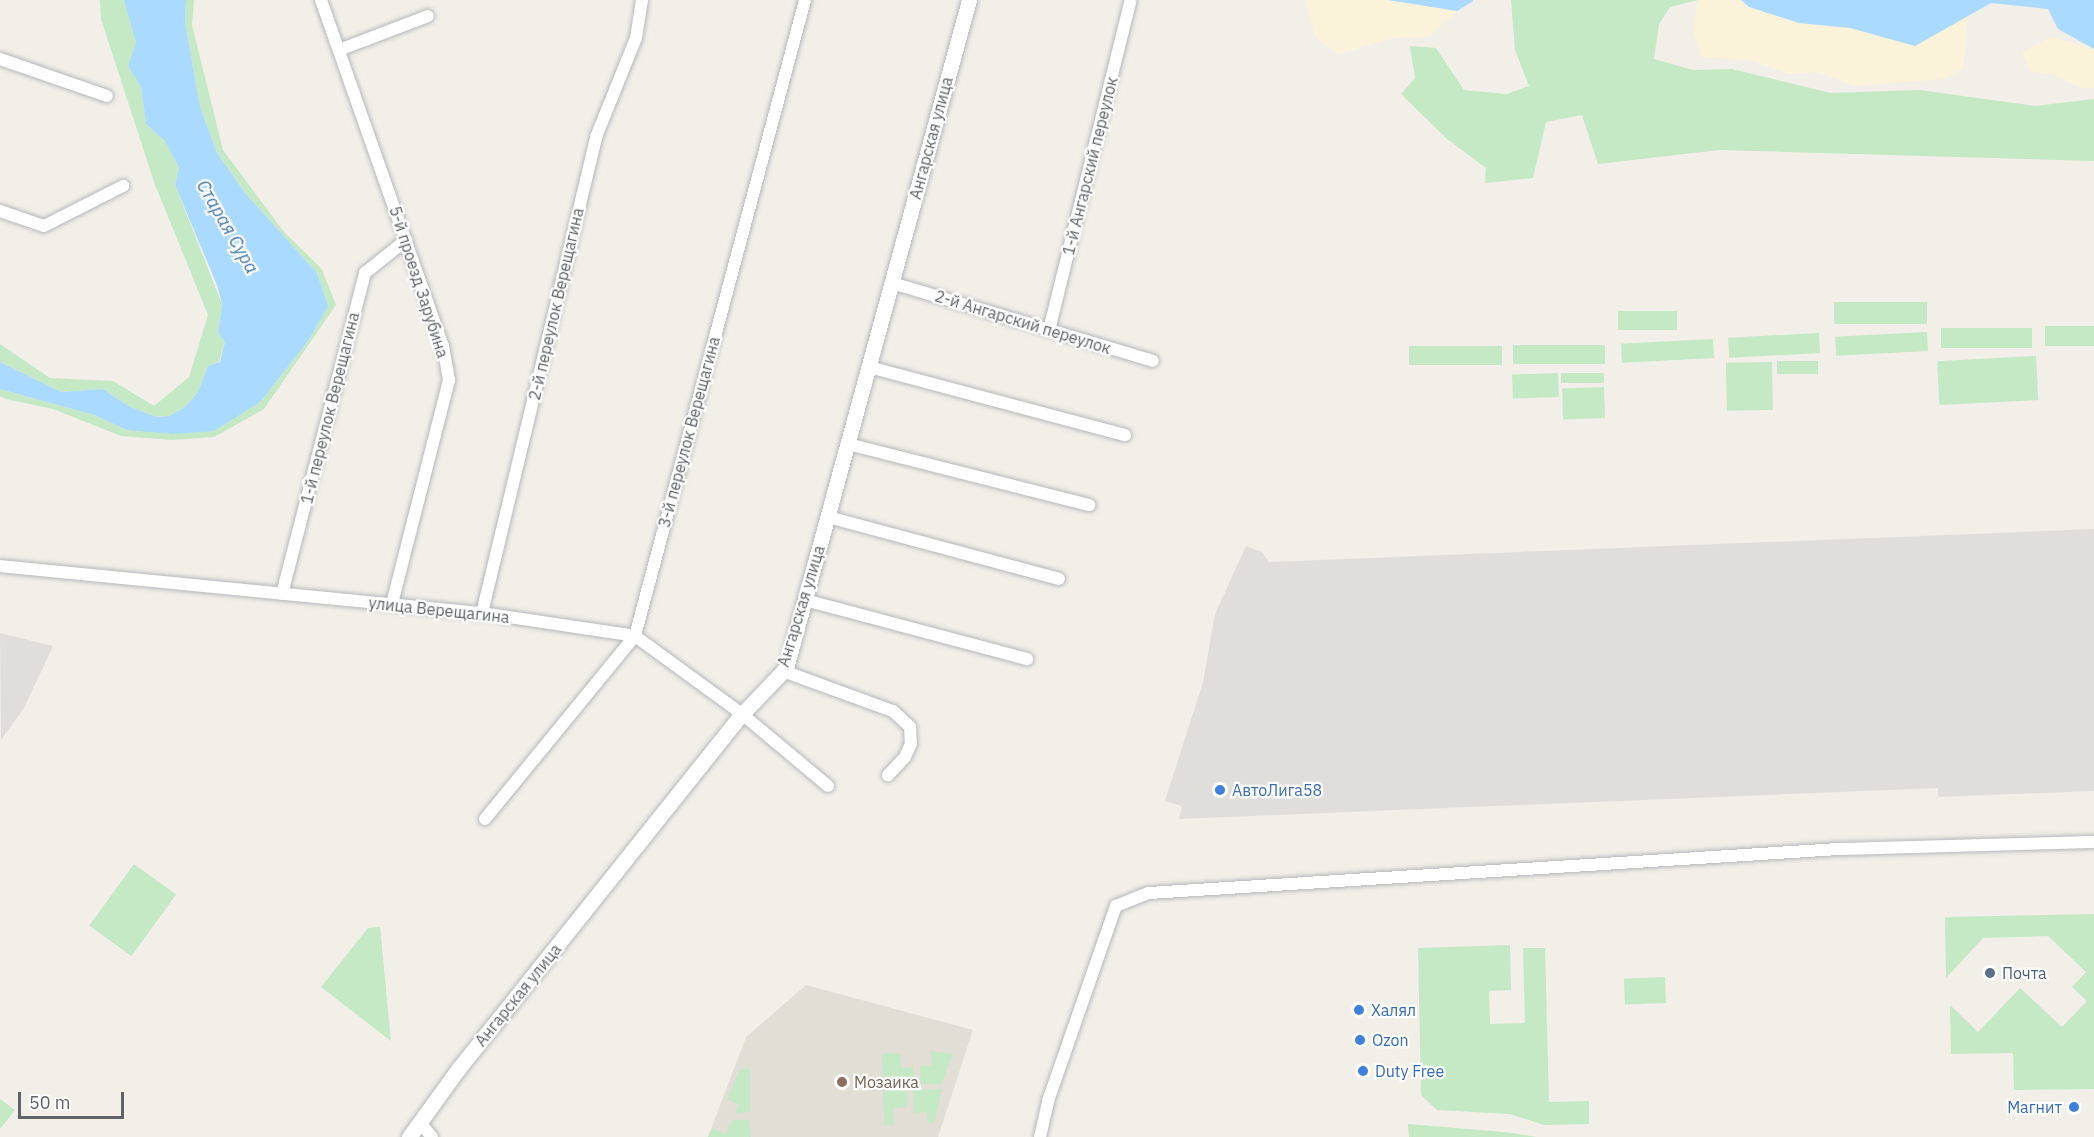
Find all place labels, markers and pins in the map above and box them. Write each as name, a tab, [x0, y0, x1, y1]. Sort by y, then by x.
place label: АвтоЛига58	[1232, 780, 1322, 800]
marker: АвтоЛига58	[1213, 783, 1227, 797]
place label: Почта	[2002, 963, 2047, 983]
marker: Почта	[1983, 966, 1997, 980]
place label: Халял	[1371, 1000, 1416, 1020]
marker: Халял	[1352, 1003, 1366, 1017]
place label: Ozon	[1372, 1030, 1409, 1050]
marker: Ozon	[1353, 1033, 1367, 1047]
place label: Duty Free	[1375, 1061, 1444, 1081]
marker: Duty Free	[1356, 1064, 1370, 1078]
place label: Мозаика	[854, 1072, 919, 1092]
marker: Мозаика	[835, 1075, 849, 1089]
place label: Магнит	[2007, 1097, 2062, 1117]
marker: Магнит	[2067, 1100, 2081, 1114]

